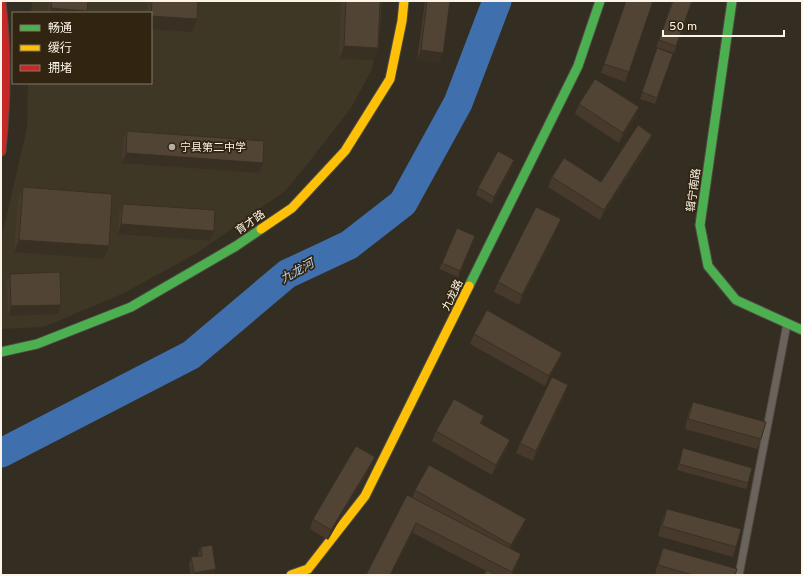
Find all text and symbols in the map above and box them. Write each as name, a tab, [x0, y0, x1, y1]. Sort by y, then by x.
legend	[12, 12, 152, 84]
scale bar	[663, 12, 784, 38]
text: 50 m	[669, 19, 697, 35]
text: 畅通	[48, 21, 72, 37]
text: 缓行	[48, 41, 72, 57]
text: 拥堵	[48, 61, 72, 77]
place label: 宁县第二中学	[180, 141, 246, 155]
marker: 宁县第二中学	[167, 142, 177, 152]
street label: 辑宁南路	[684, 167, 704, 213]
street label: 育才路	[233, 208, 268, 238]
water label: 九龙河	[278, 255, 319, 288]
street label: 九龙路	[439, 278, 466, 313]

